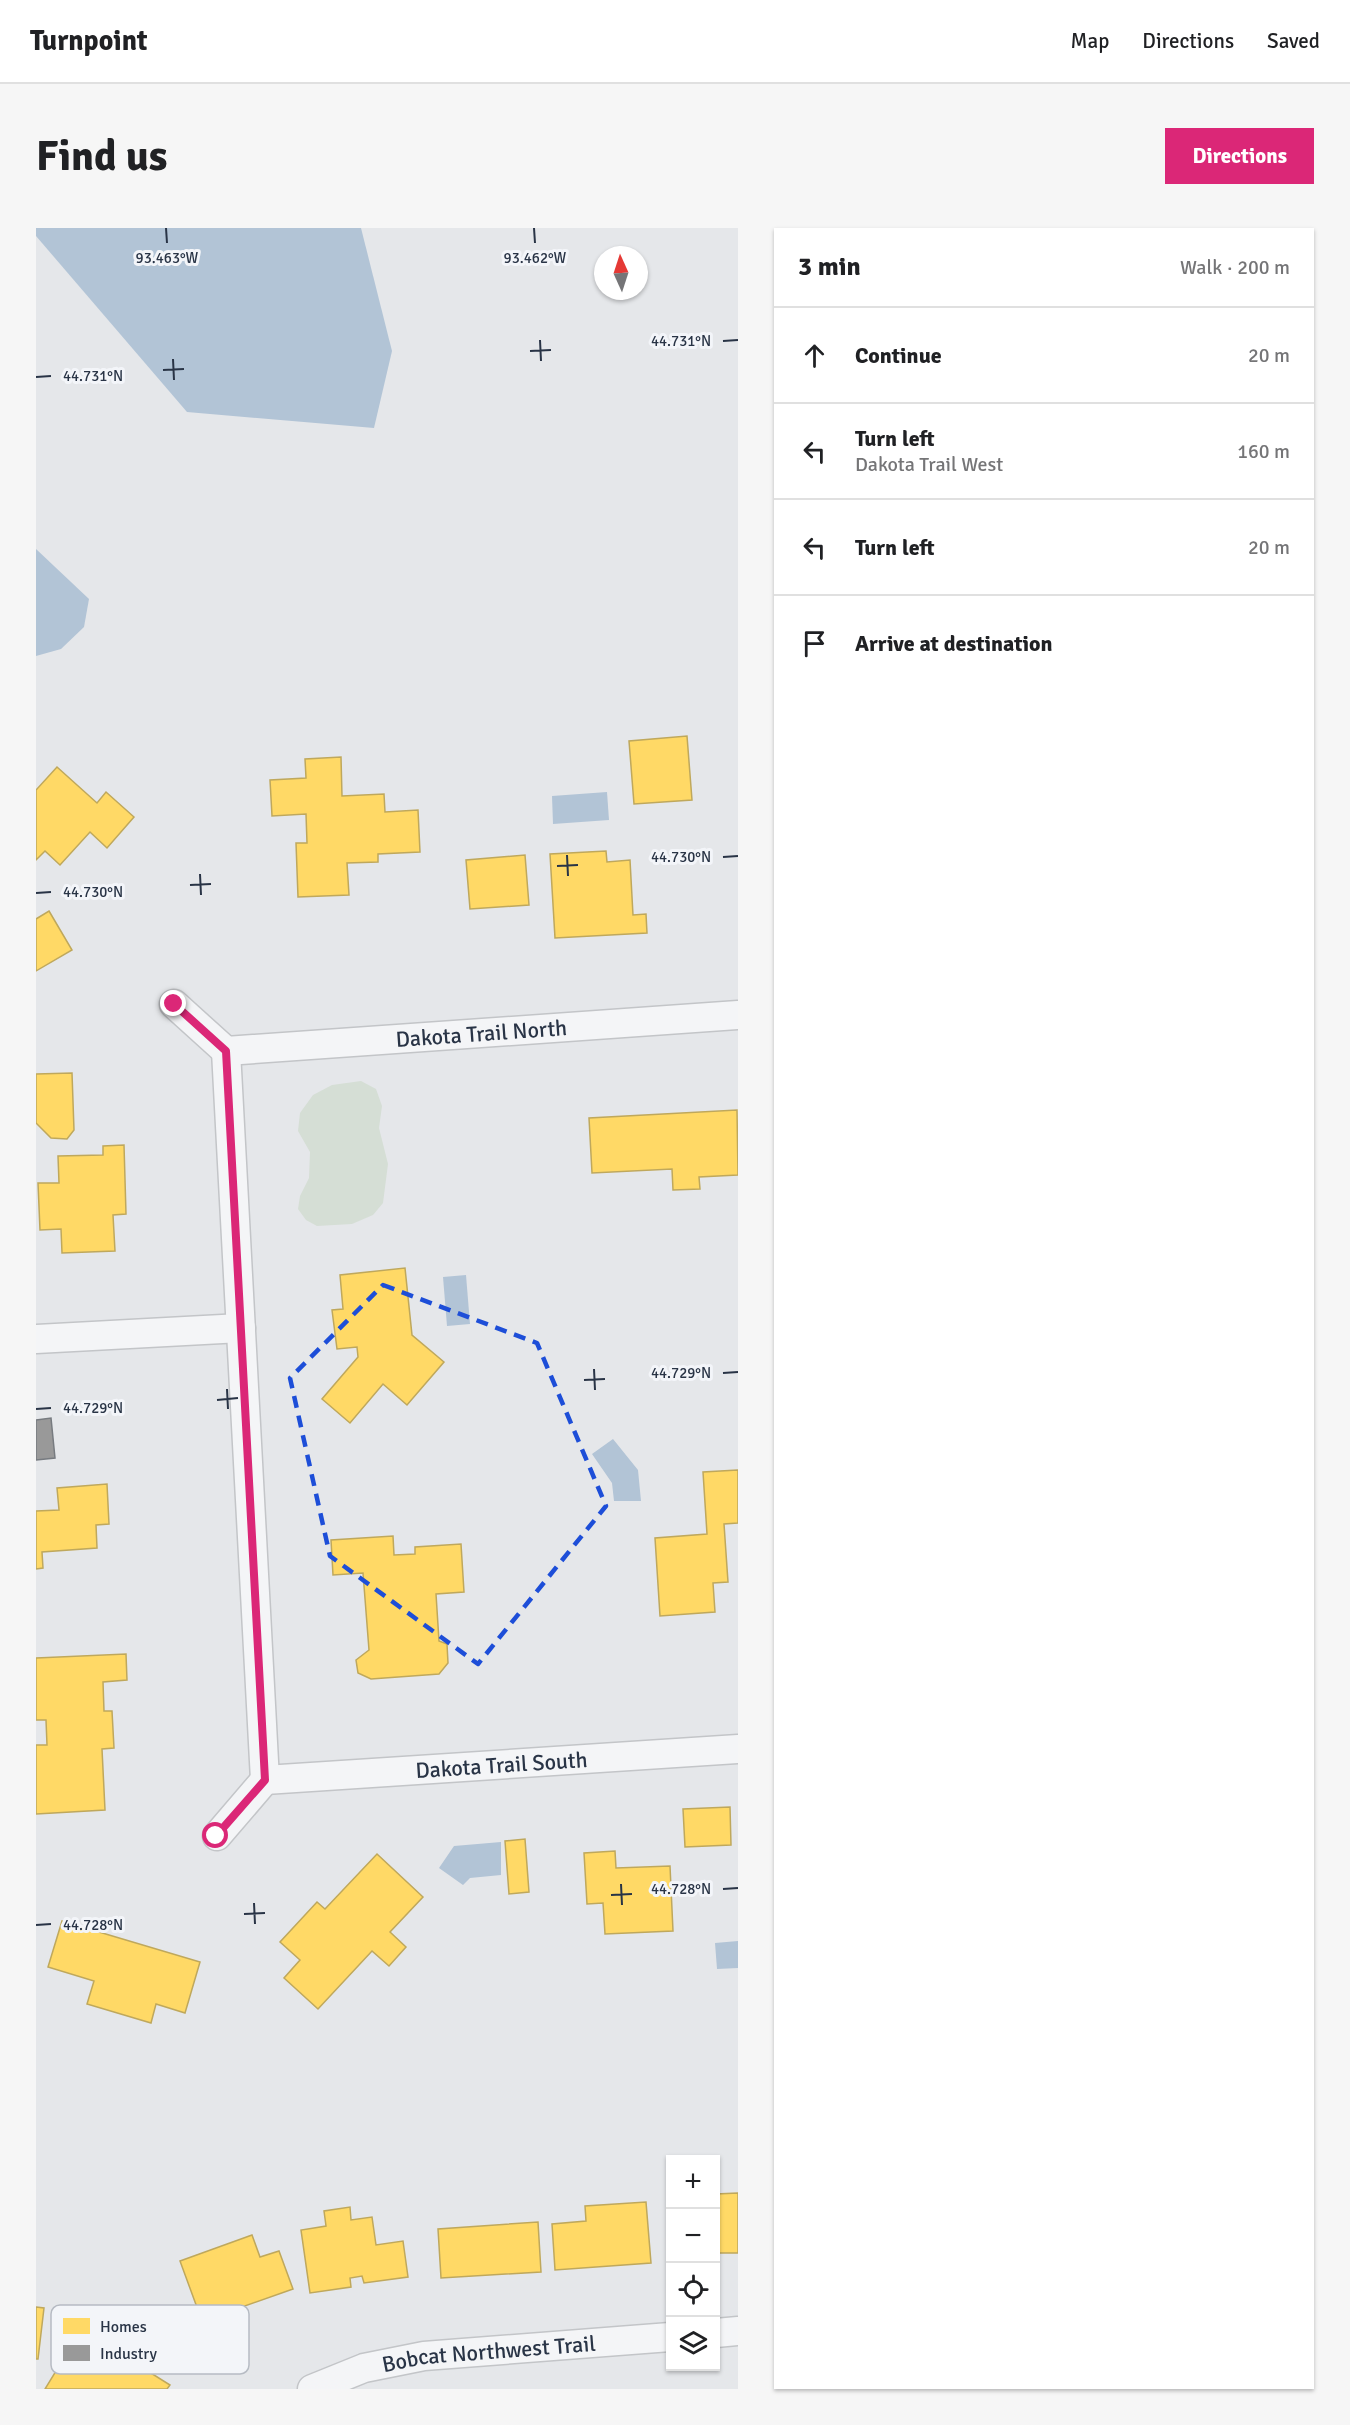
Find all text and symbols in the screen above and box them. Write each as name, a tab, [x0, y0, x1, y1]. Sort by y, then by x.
text: Turnpoint	[30, 24, 147, 58]
text: Map	[1071, 28, 1109, 54]
text: Directions	[1142, 28, 1234, 54]
text: Saved	[1267, 28, 1320, 54]
button: Directions	[1165, 128, 1314, 184]
text: Find us	[36, 131, 167, 182]
north arrow	[594, 246, 648, 300]
text: 93.463°W	[136, 249, 199, 267]
text: 93.462°W	[504, 249, 567, 267]
text: 3 min	[798, 251, 861, 283]
text: Walk · 200 m	[1180, 255, 1290, 280]
text: 44.731°N	[651, 332, 711, 350]
icon: ahead	[798, 339, 831, 372]
text: Continue	[855, 342, 942, 369]
text: 20 m	[1248, 343, 1290, 368]
text: 44.731°N	[63, 367, 123, 385]
text: Turn left	[855, 425, 935, 452]
icon: left	[798, 435, 831, 468]
text: 160 m	[1237, 439, 1290, 464]
text: Dakota Trail West	[855, 452, 1003, 477]
icon: left	[798, 531, 831, 564]
text: Turn left	[855, 534, 935, 561]
text: 20 m	[1248, 535, 1290, 560]
icon: arrive	[798, 627, 831, 660]
text: Arrive at destination	[855, 630, 1052, 657]
text: 44.730°N	[651, 848, 711, 866]
text: 44.730°N	[63, 883, 123, 901]
route end	[160, 990, 186, 1016]
street label: Dakota Trail North	[395, 1014, 568, 1053]
text: 44.729°N	[651, 1364, 711, 1382]
text: 44.729°N	[63, 1399, 123, 1417]
street label: Dakota Trail South	[415, 1746, 588, 1784]
route start	[202, 1822, 228, 1848]
text: 44.728°N	[651, 1880, 711, 1898]
text: 44.728°N	[63, 1916, 123, 1934]
map controls	[666, 2155, 720, 2371]
button: +	[666, 2155, 720, 2209]
button: −	[666, 2209, 720, 2263]
button: locate	[666, 2263, 720, 2317]
legend	[51, 2305, 249, 2374]
text: Homes	[100, 2317, 147, 2337]
button: layers	[666, 2317, 720, 2371]
street label: Bobcat Northwest Trail	[380, 2330, 597, 2378]
text: Industry	[100, 2344, 158, 2364]

